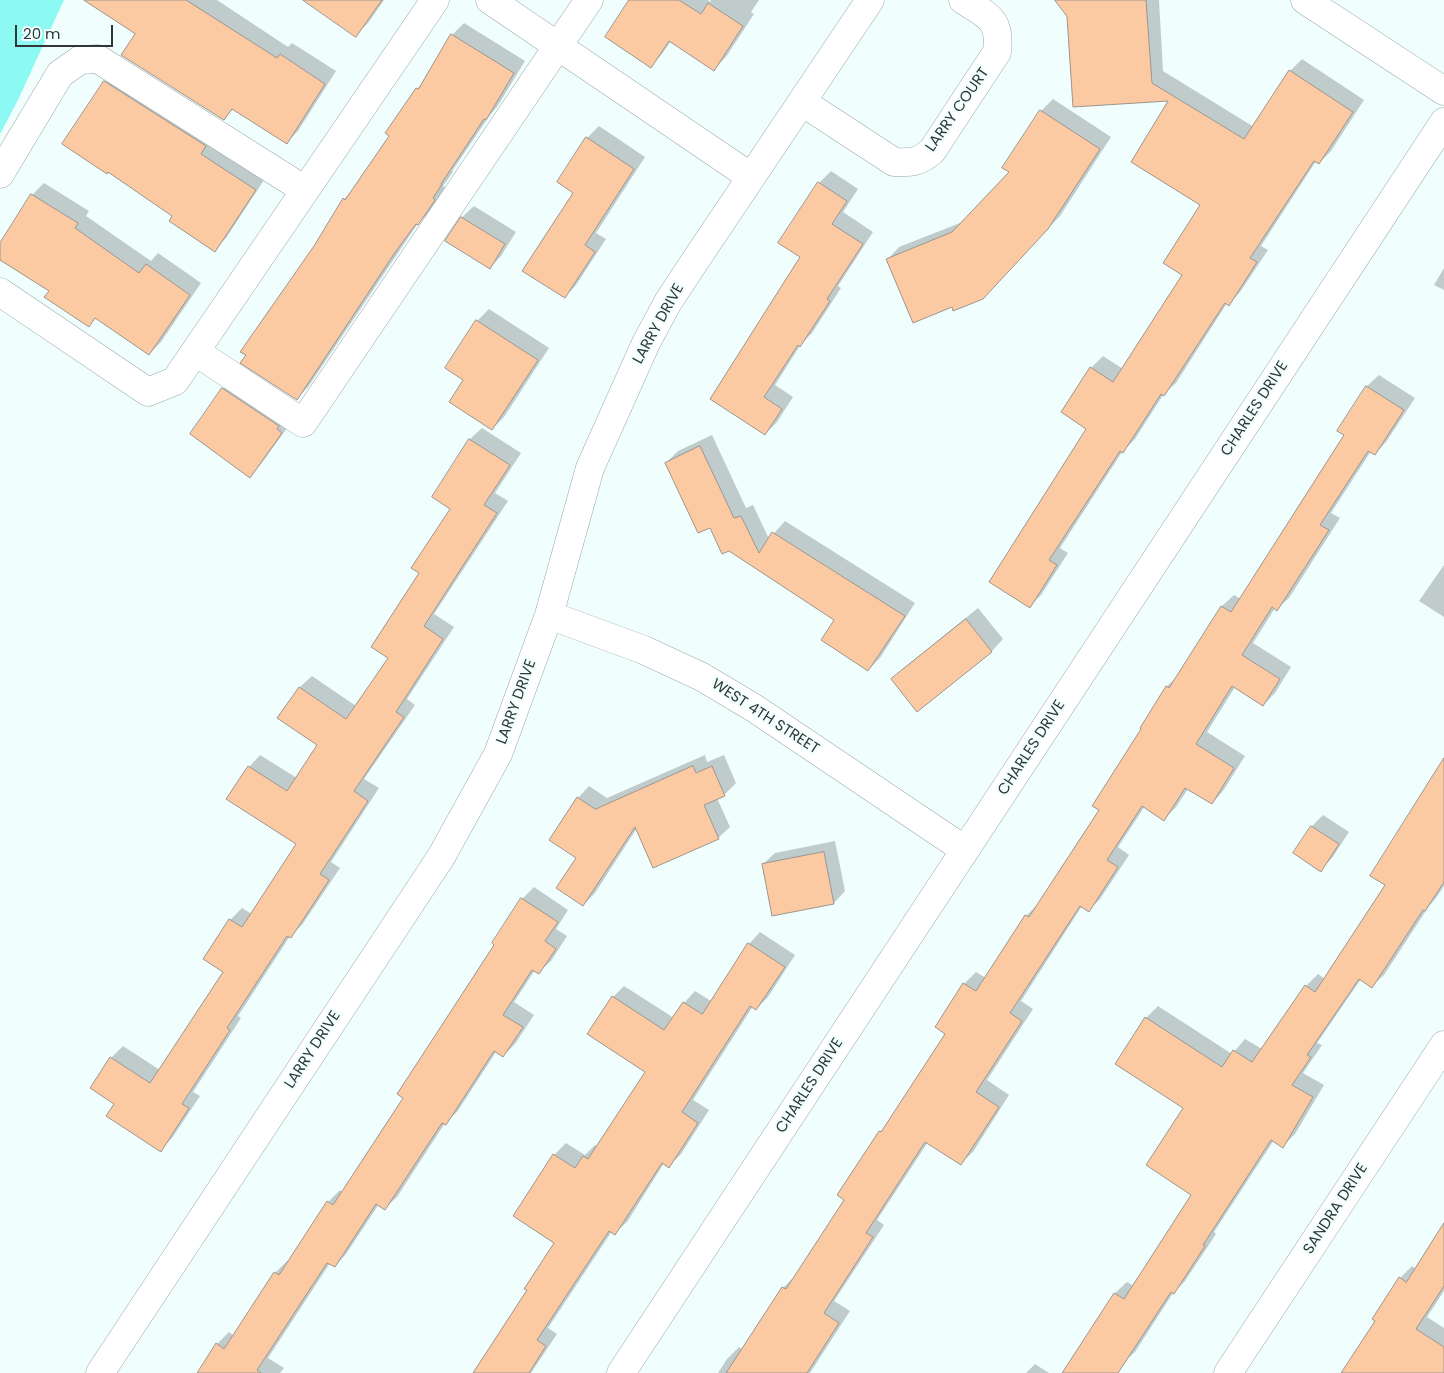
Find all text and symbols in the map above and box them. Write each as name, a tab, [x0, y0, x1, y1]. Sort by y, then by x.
scale bar	[18, 15, 115, 47]
text: 20 m	[23, 23, 61, 44]
street label: LARRY COURT	[922, 65, 994, 155]
street label: LARRY DRIVE	[630, 281, 688, 367]
street label: CHARLES DRIVE	[1218, 358, 1292, 460]
street label: LARRY DRIVE	[493, 657, 541, 747]
street label: WEST 4TH STREET	[708, 675, 822, 759]
street label: CHARLES DRIVE	[995, 697, 1069, 799]
street label: LARRY DRIVE	[281, 1008, 345, 1092]
street label: CHARLES DRIVE	[773, 1035, 847, 1137]
street label: SANDRA DRIVE	[1300, 1160, 1372, 1258]

